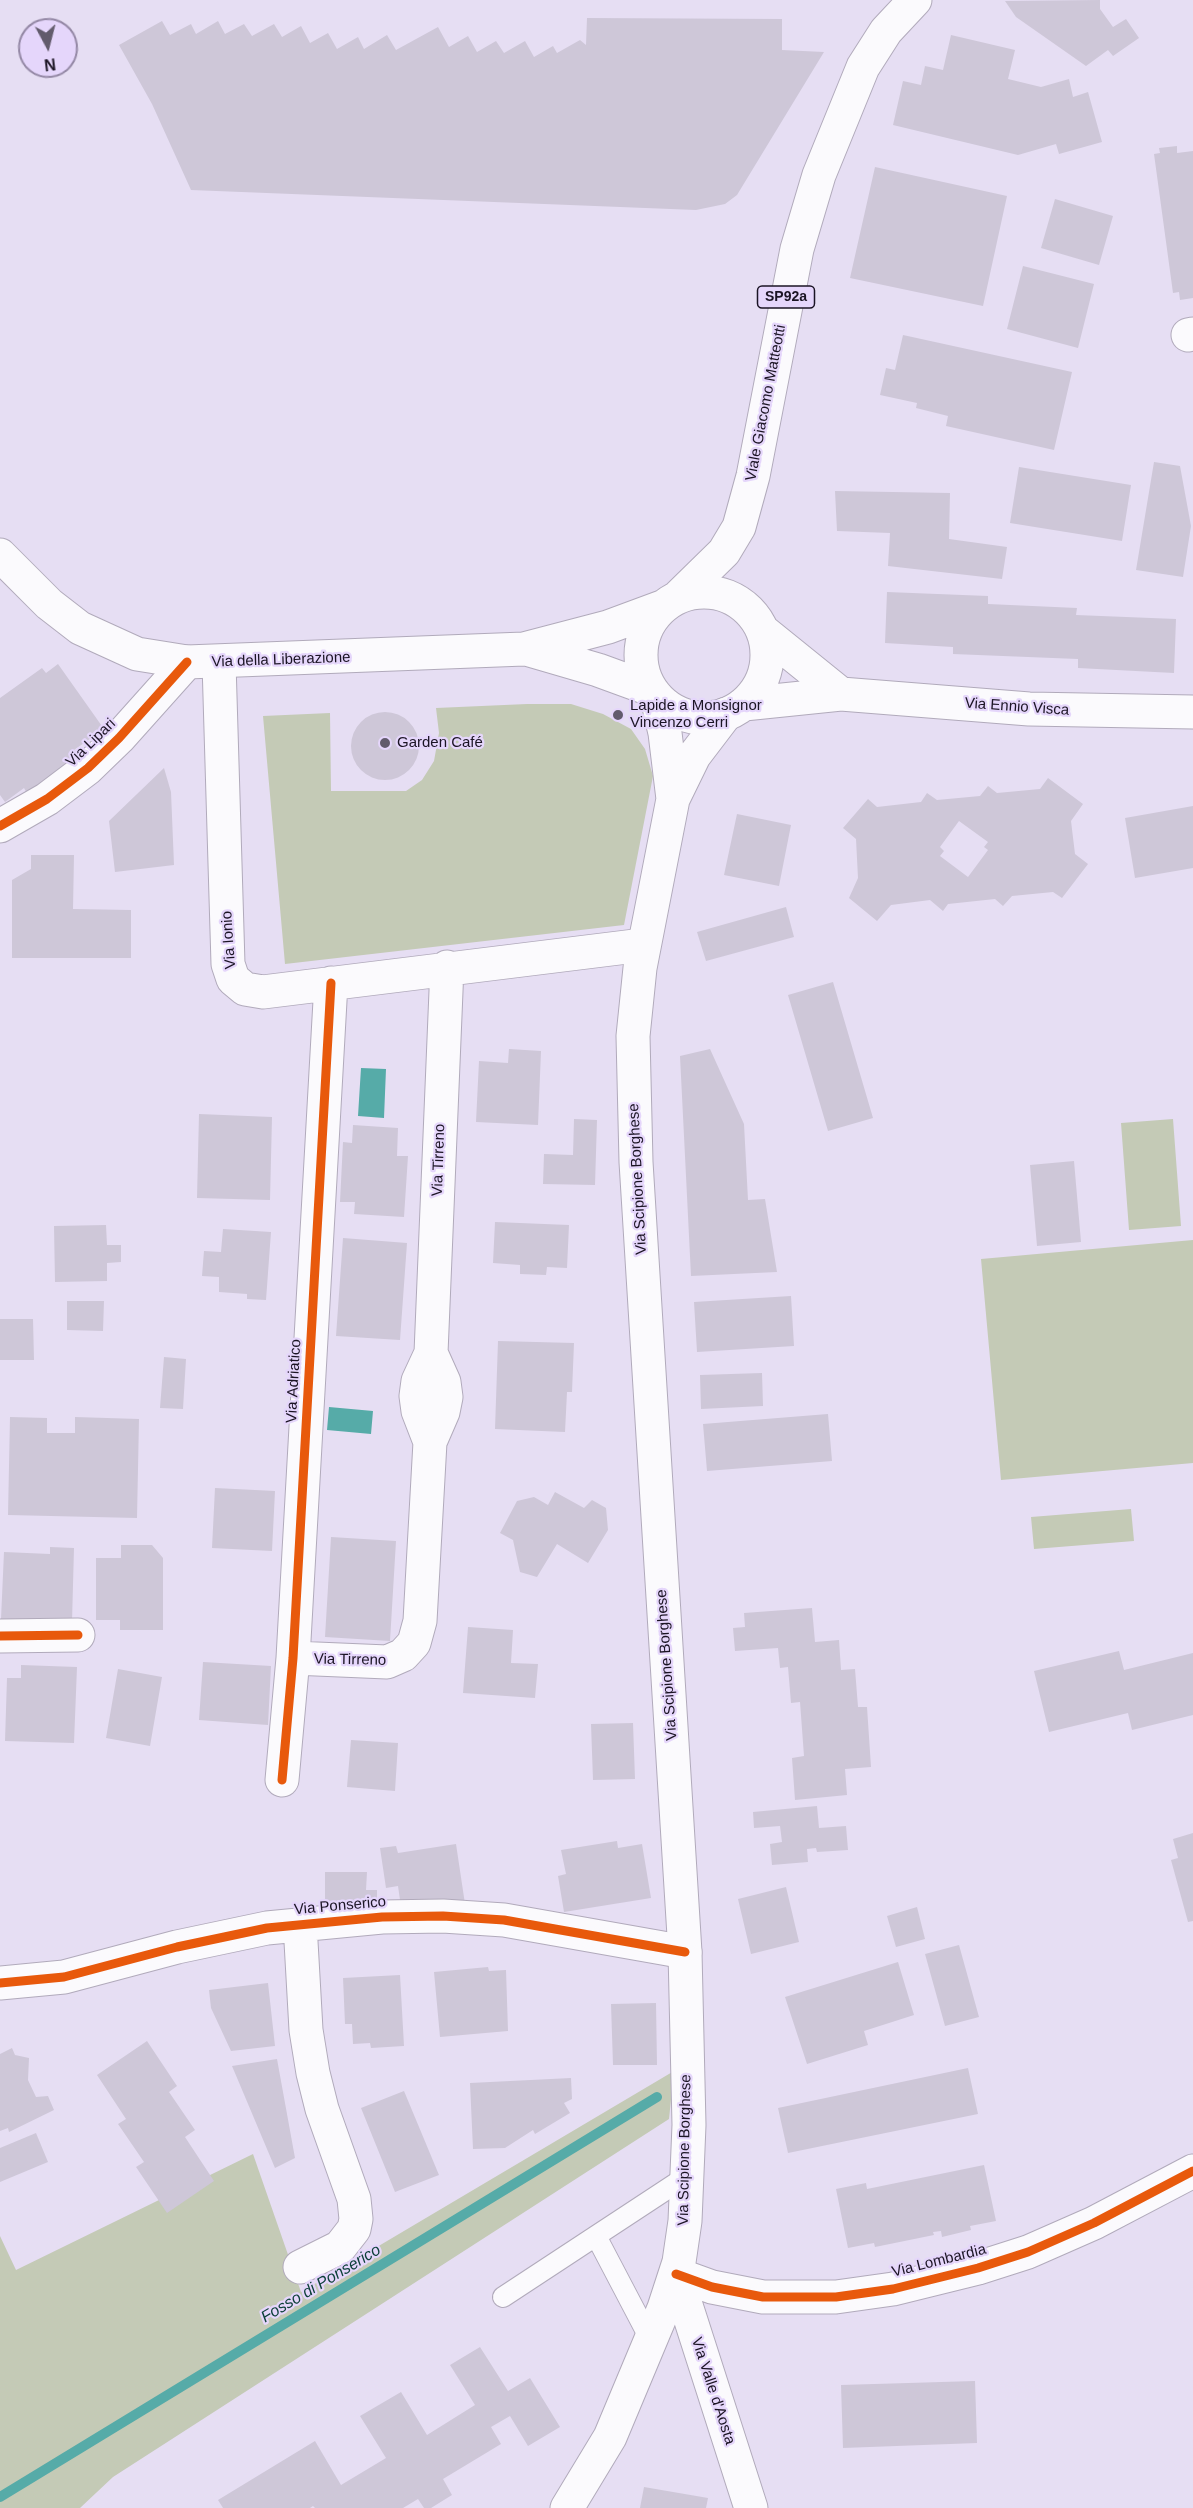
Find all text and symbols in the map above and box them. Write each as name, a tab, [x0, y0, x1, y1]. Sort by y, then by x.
north arrow	[18, 18, 78, 78]
text: N	[43, 55, 57, 74]
road number: SP92a	[758, 286, 814, 308]
street label: Viale Giacomo Matteotti	[742, 323, 790, 483]
street label: Via della Liberazione	[211, 649, 351, 671]
street label: Via Ennio Visca	[964, 694, 1070, 720]
place label: Lapide a Monsignor Vincenzo Cerri	[630, 697, 762, 732]
marker: Lapide a Monsignor Vincenzo Cerri	[611, 708, 625, 722]
street label: Via Lipari	[62, 715, 120, 771]
place label: Garden Café	[397, 734, 483, 752]
marker: Garden Café	[378, 736, 392, 750]
street label: Via Ionio	[218, 910, 240, 970]
street label: Via Scipione Borghese	[625, 1103, 651, 1255]
street label: Via Tirreno	[429, 1123, 449, 1197]
street label: Via Adriatico	[283, 1339, 305, 1423]
street label: Via Scipione Borghese	[653, 1589, 681, 1741]
street label: Via Tirreno	[314, 1650, 386, 1670]
street label: Via Ponserico	[293, 1893, 387, 1919]
street label: Via Scipione Borghese	[675, 2074, 695, 2226]
water label: Fosso di Ponserico	[258, 2241, 384, 2327]
street label: Via Lombardia	[890, 2241, 988, 2281]
street label: Via Valle d'Aosta	[687, 2335, 739, 2447]

